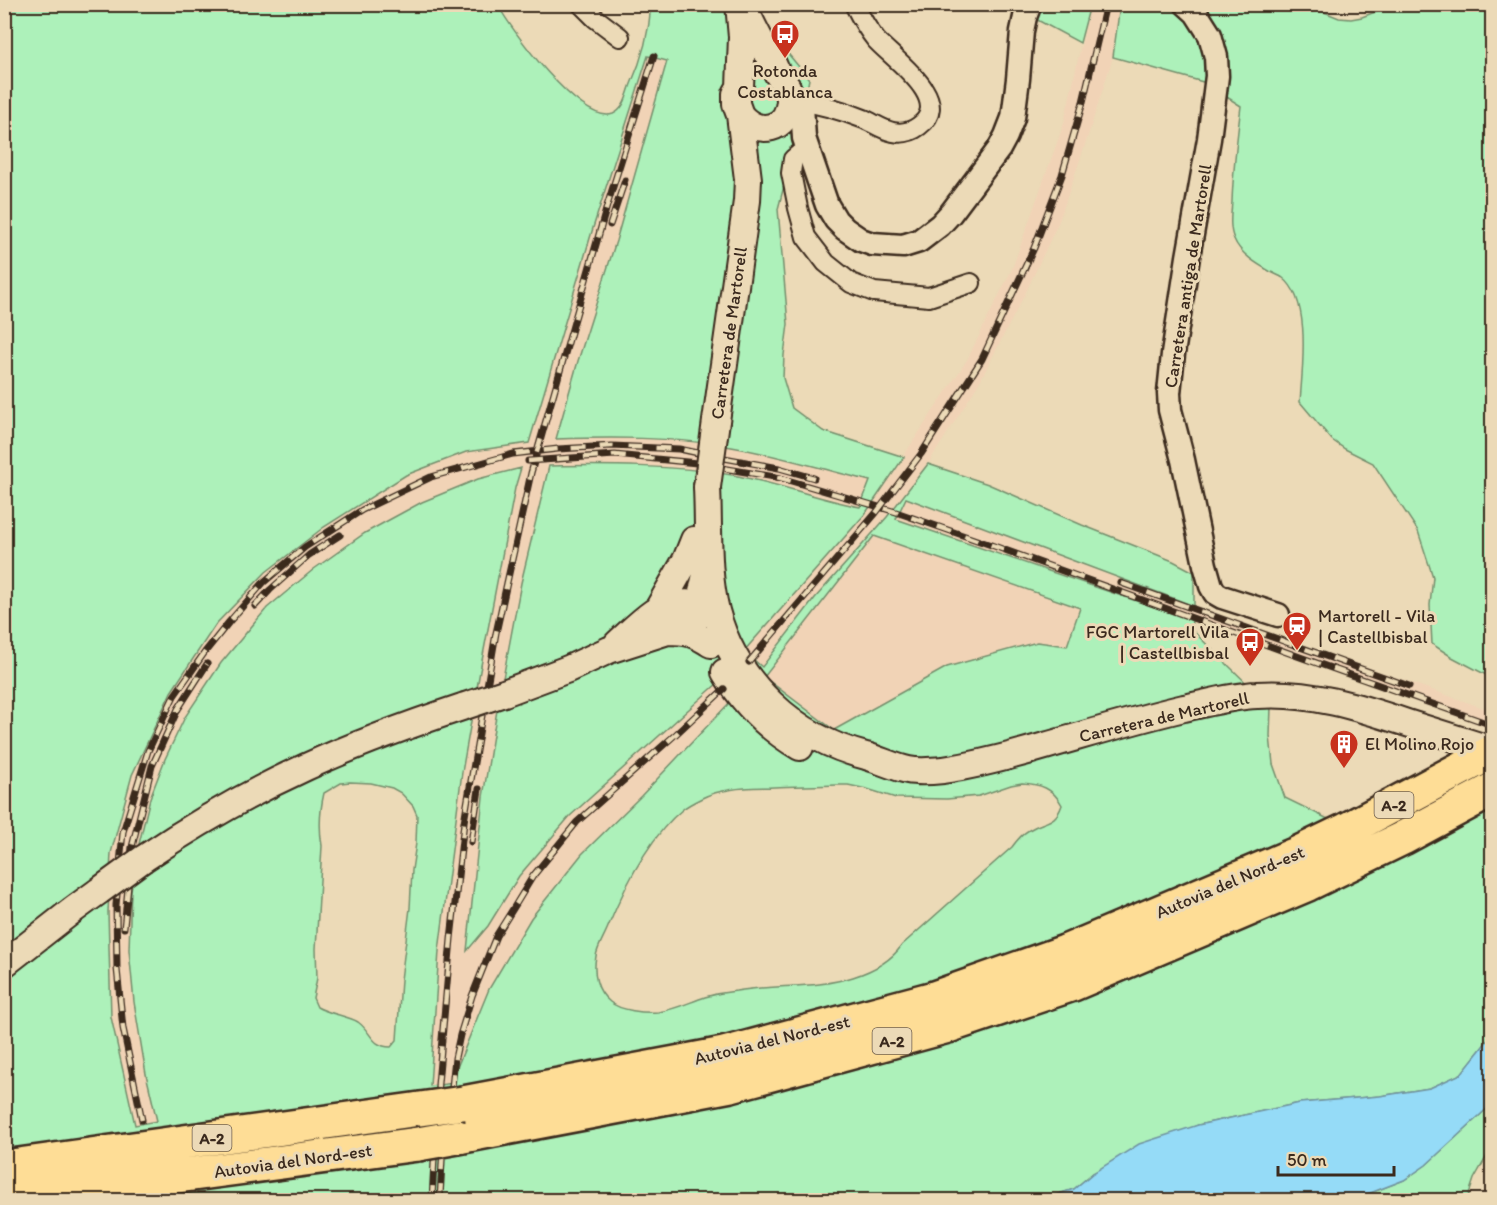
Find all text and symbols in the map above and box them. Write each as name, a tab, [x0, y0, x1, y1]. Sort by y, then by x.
bus stop icon: Rotonda Costablanca	[769, 18, 801, 60]
place label: Rotonda Costablanca	[737, 60, 833, 103]
street label: Carretera antiga de Martorell	[1159, 163, 1217, 389]
street label: Carretera de Martorell	[706, 245, 752, 421]
place label: Martorell - Vila | Castellbisbal	[1318, 605, 1435, 648]
station icon: Martorell - Vila | Castellbisbal	[1281, 610, 1313, 652]
place label: FGC Martorell Vila | Castellbisbal	[1086, 621, 1229, 664]
bus stop icon: FGC Martorell Vila | Castellbisbal	[1234, 626, 1266, 668]
street label: Carretera de Martorell	[1077, 687, 1251, 747]
building icon: El Molino Rojo	[1328, 728, 1360, 770]
place label: El Molino Rojo	[1365, 733, 1474, 755]
road number: A-2	[1374, 792, 1414, 818]
street label: Autovia del Nord-est	[1152, 841, 1308, 923]
street label: Autovia del Nord-est	[692, 1010, 852, 1070]
road number: A-2	[872, 1028, 912, 1054]
road number: A-2	[192, 1125, 232, 1151]
street label: Autovia del Nord-est	[213, 1139, 374, 1183]
scale bar	[1278, 1139, 1394, 1177]
text: 50 m	[1287, 1149, 1327, 1171]

